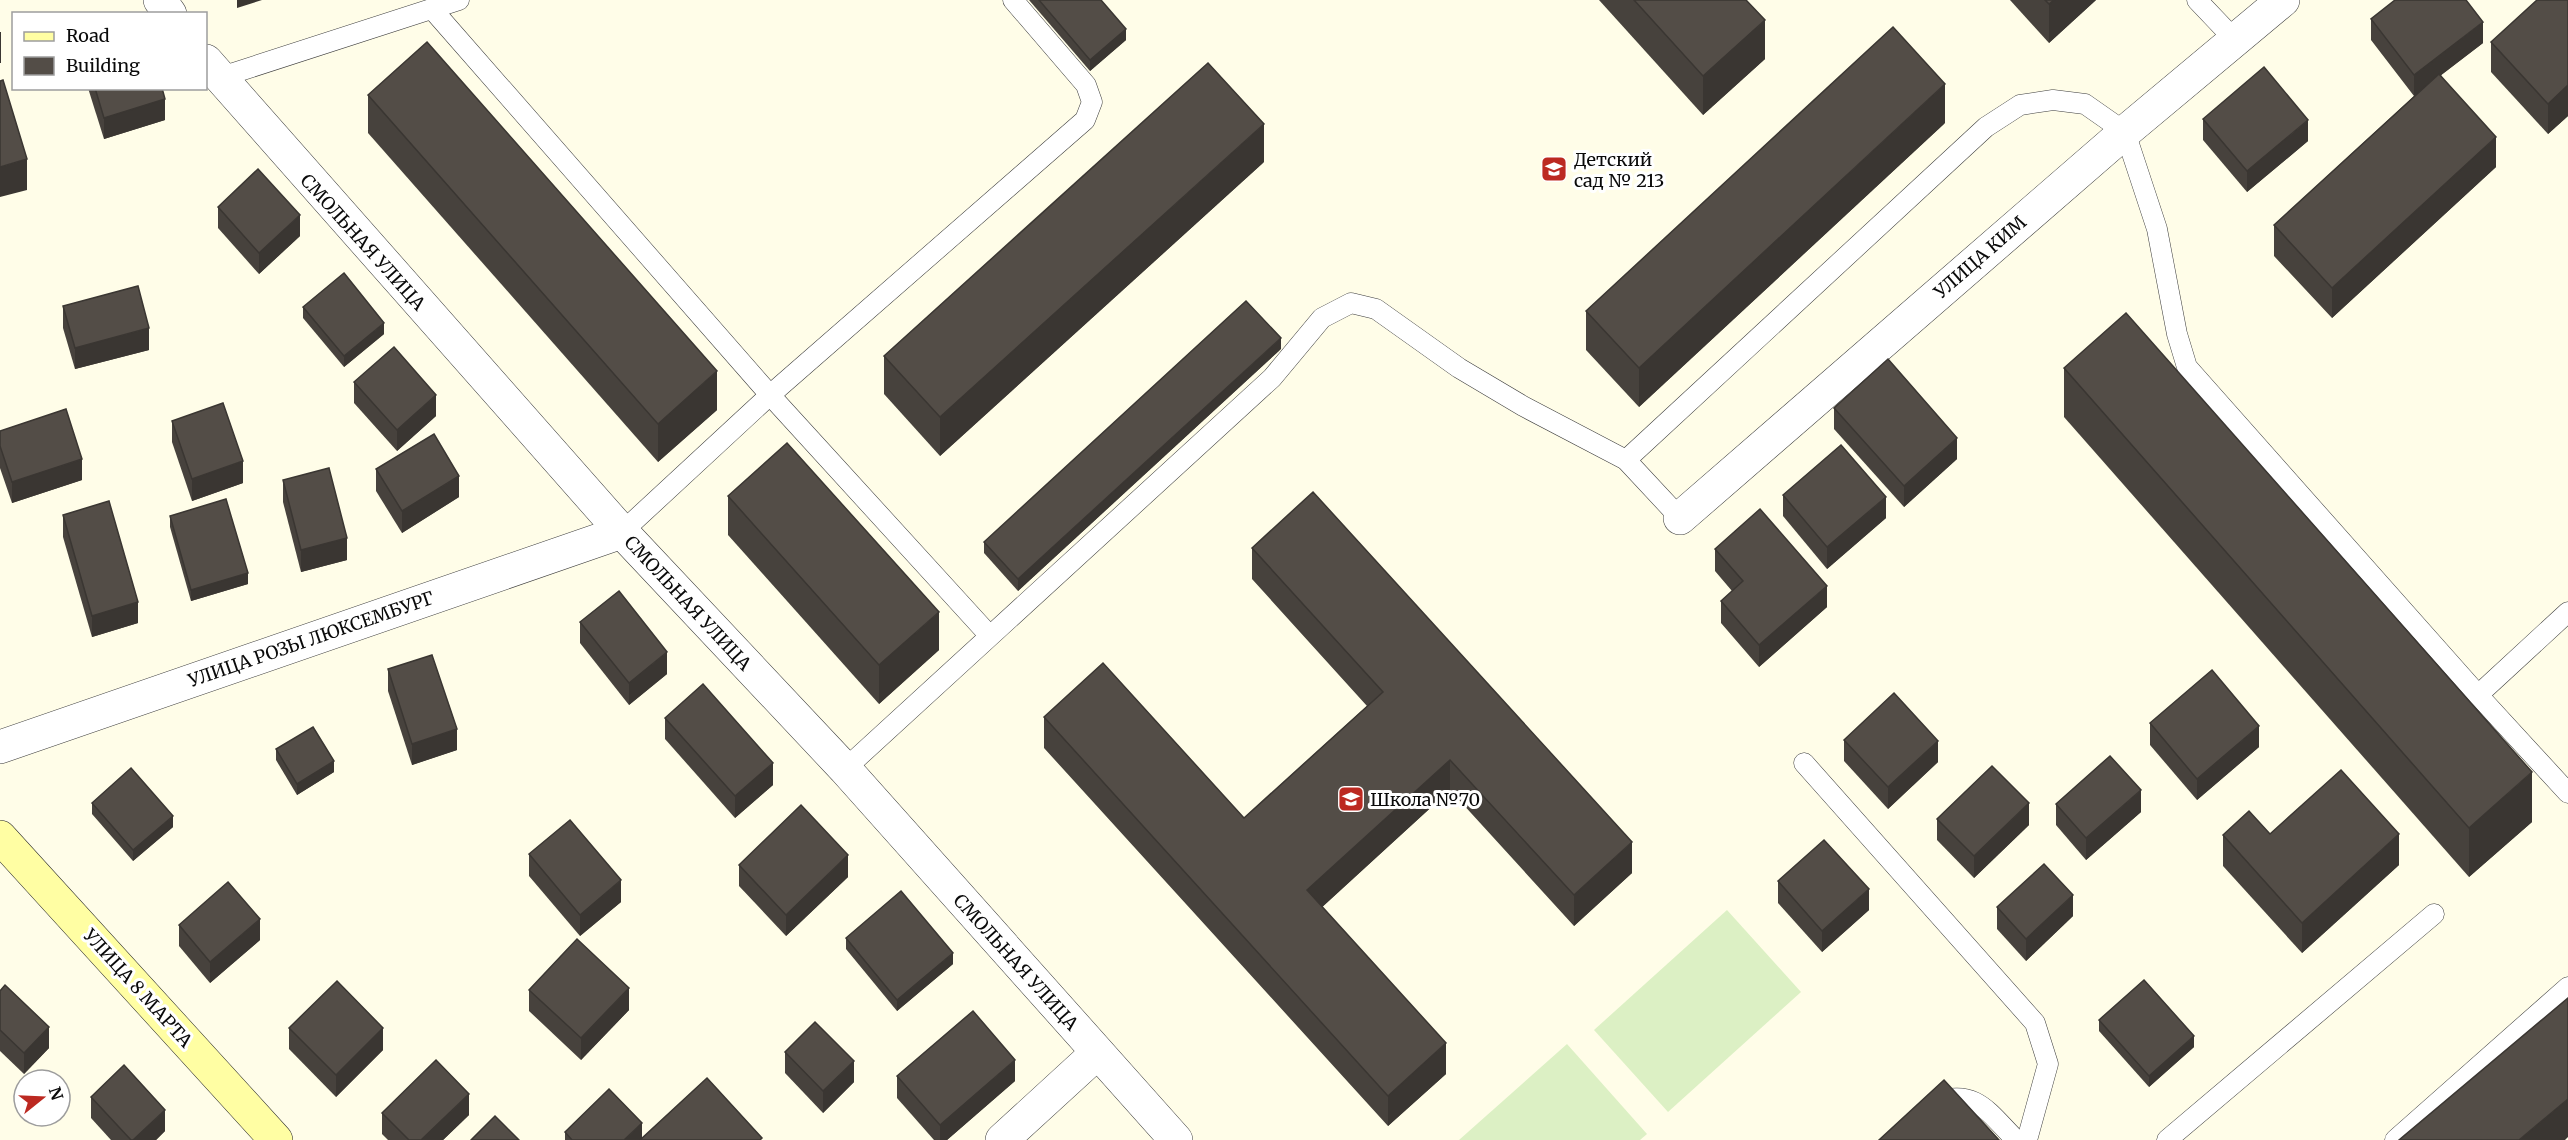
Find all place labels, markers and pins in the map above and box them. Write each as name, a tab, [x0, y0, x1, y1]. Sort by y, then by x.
place label: Детский сад № 213	[1574, 148, 1664, 192]
school or university icon: Детский сад № 213	[1539, 154, 1569, 184]
school or university icon: Школа №70	[1336, 784, 1366, 814]
place label: Школа №70	[1370, 788, 1480, 811]

